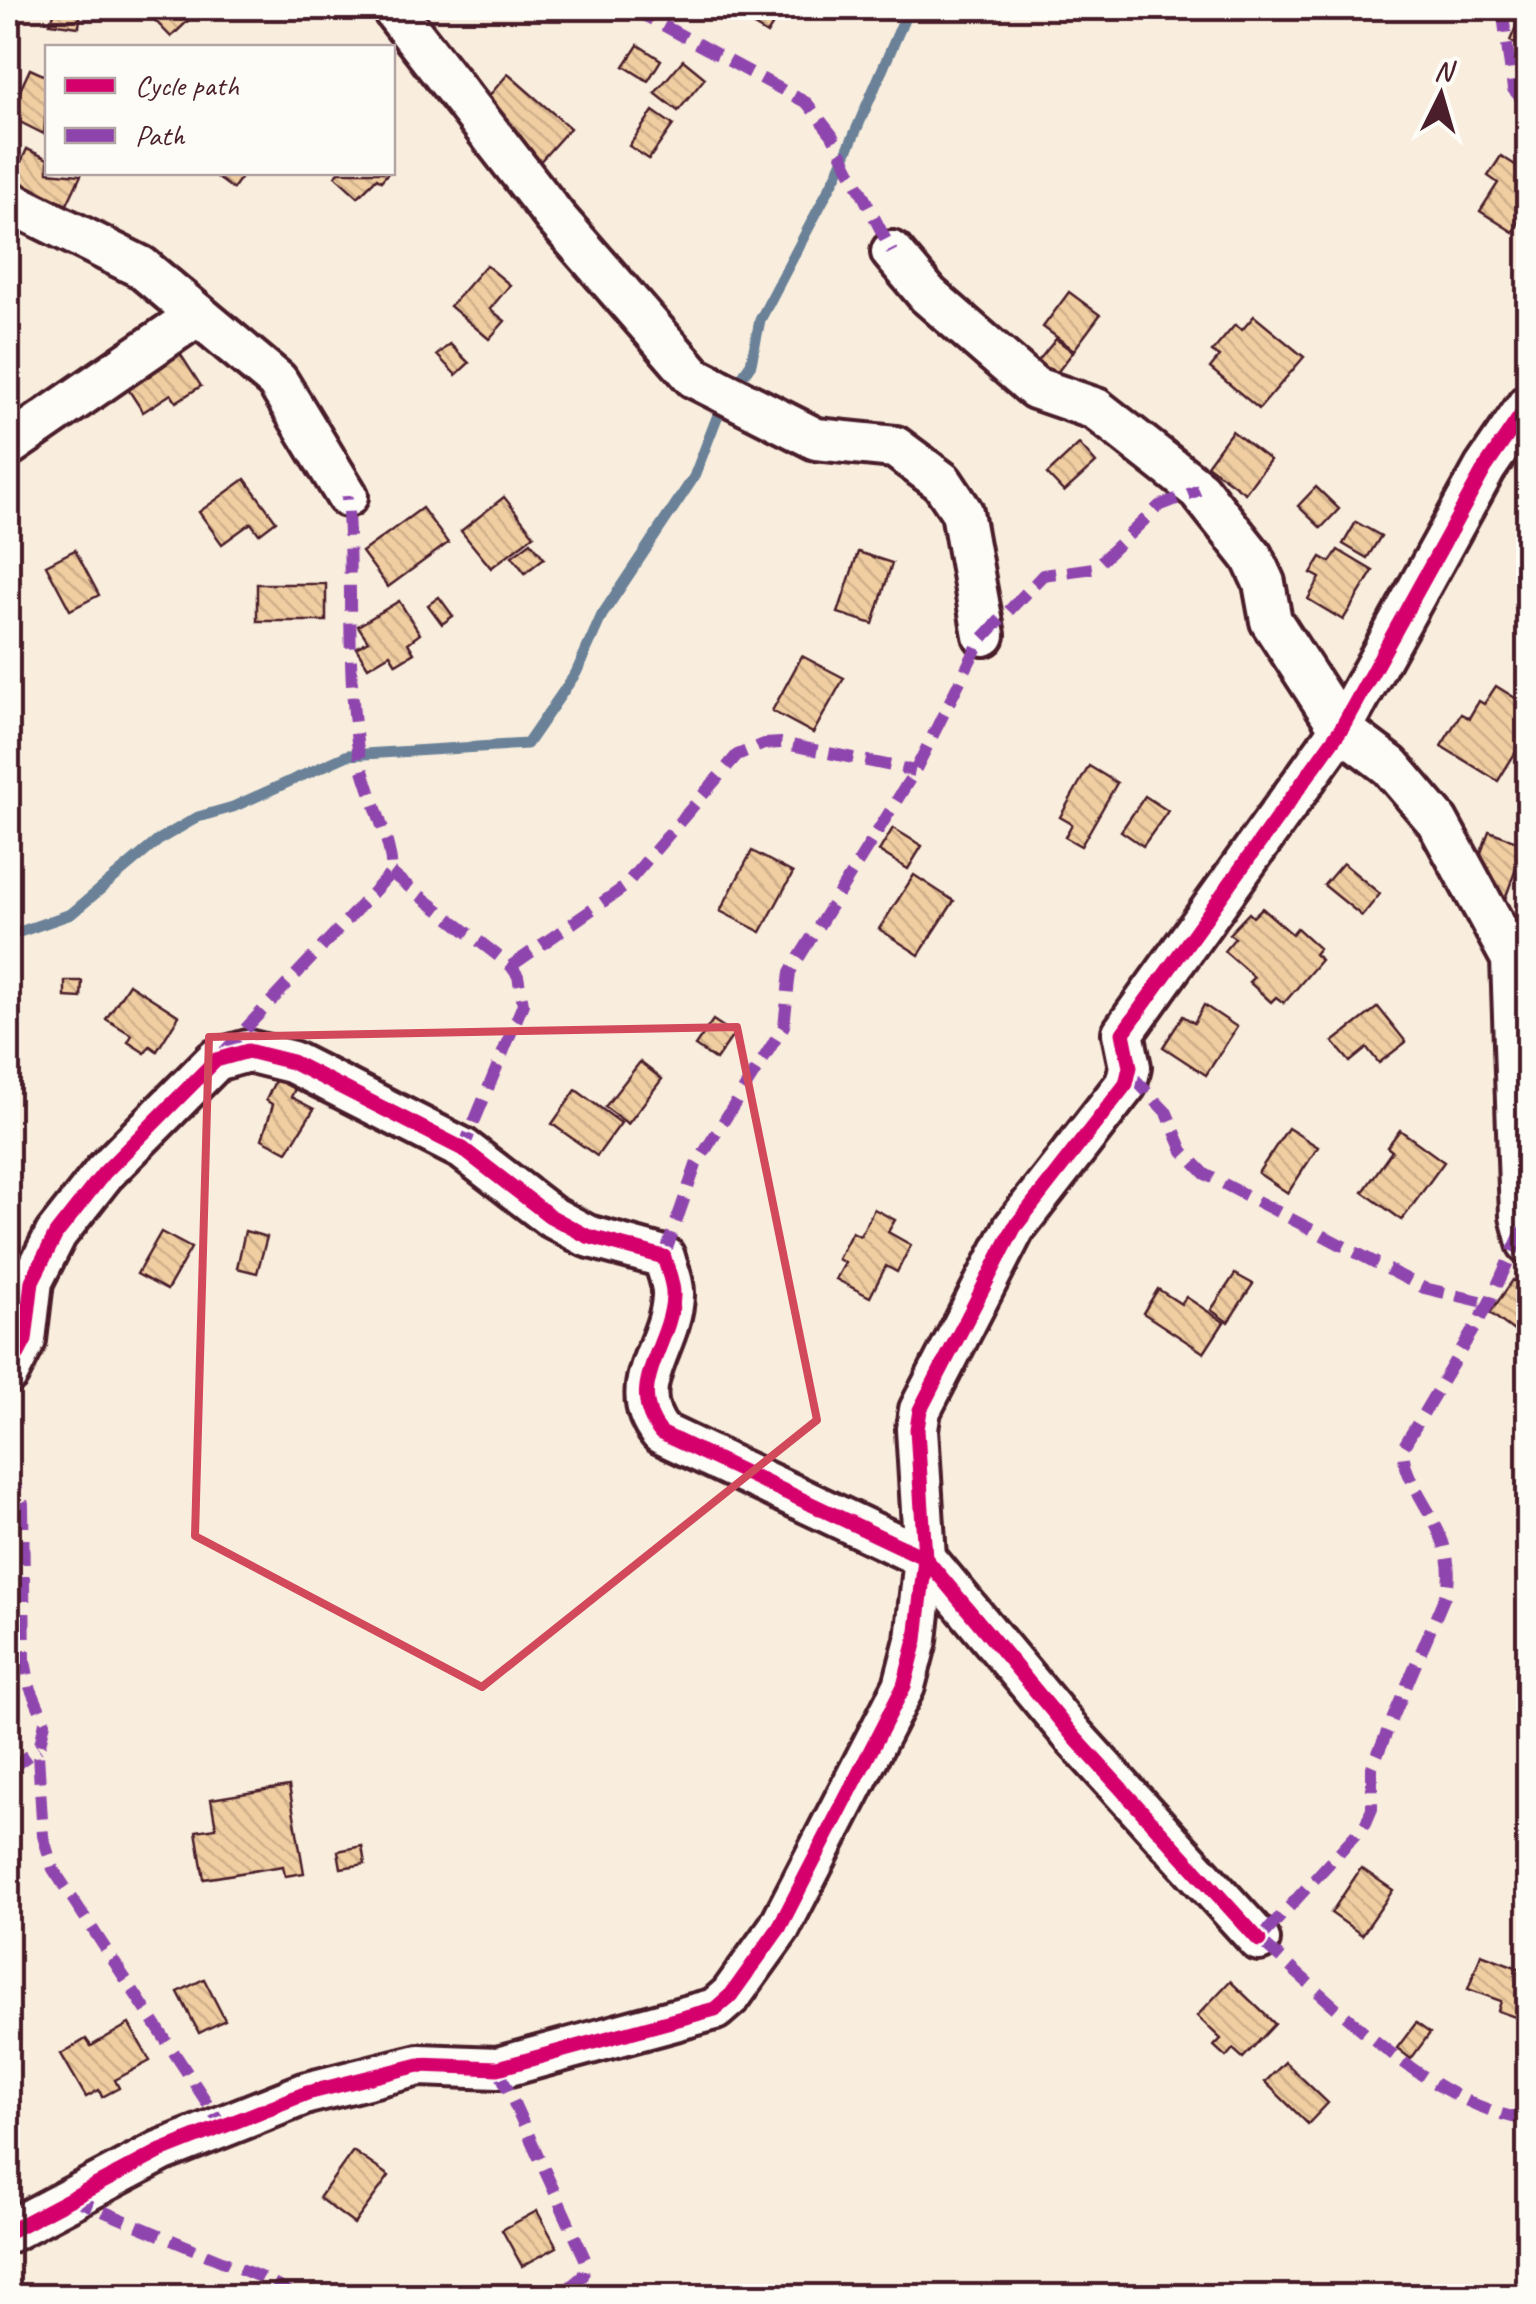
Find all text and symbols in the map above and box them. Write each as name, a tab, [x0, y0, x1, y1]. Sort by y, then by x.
legend	[45, 45, 395, 175]
north arrow	[1391, 45, 1491, 145]
text: N	[1433, 52, 1458, 89]
text: Cycle path	[135, 66, 239, 104]
text: Path	[135, 116, 186, 154]

